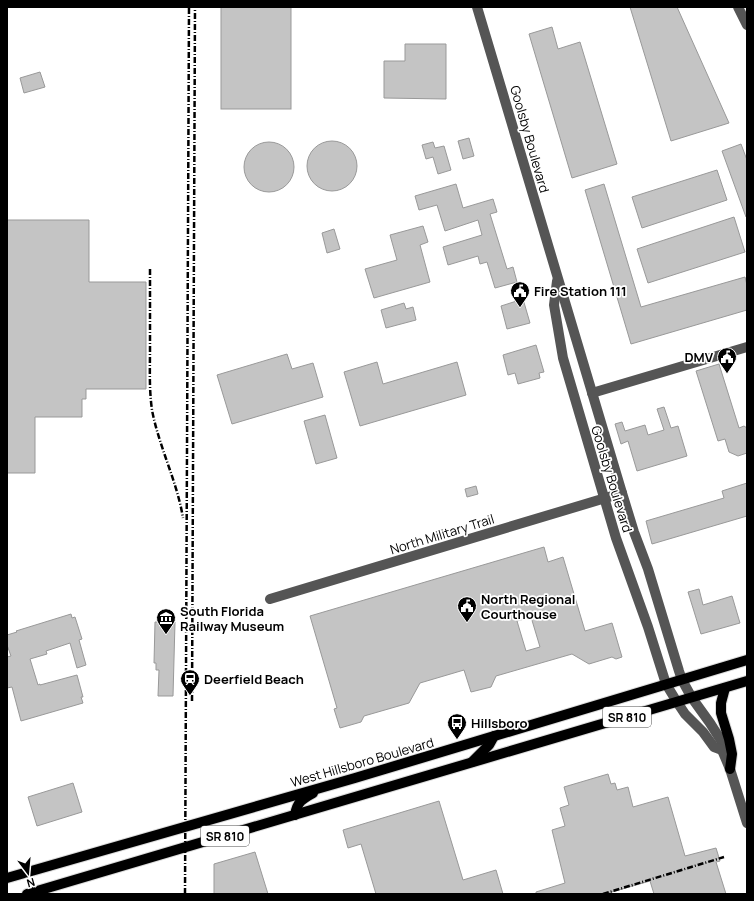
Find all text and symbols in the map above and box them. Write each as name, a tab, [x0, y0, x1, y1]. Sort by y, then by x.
street label: Goolsby Boulevard	[506, 83, 554, 195]
public building icon: Fire Station 111	[509, 280, 531, 308]
place label: Fire Station 111	[534, 282, 627, 300]
public building icon: DMV	[716, 346, 738, 374]
place label: DMV	[684, 348, 714, 366]
street label: Goolsby Boulevard	[587, 423, 637, 535]
street label: North Military Trail	[388, 510, 496, 558]
place label: North Regional Courthouse	[481, 590, 575, 623]
public building icon: North Regional Courthouse	[456, 595, 478, 623]
place label: South Florida Railway Museum	[180, 602, 284, 635]
museum icon: South Florida Railway Museum	[155, 607, 177, 635]
station icon: Deerfield Beach	[179, 668, 201, 696]
place label: Deerfield Beach	[204, 670, 304, 688]
road number: SR 810	[603, 707, 651, 727]
bus stop icon: Hillsboro	[446, 712, 468, 740]
place label: Hillsboro	[471, 714, 528, 732]
street label: West Hillsboro Boulevard	[288, 733, 436, 791]
road number: SR 810	[201, 826, 249, 846]
north arrow	[8, 853, 48, 893]
text: N	[25, 875, 37, 891]

